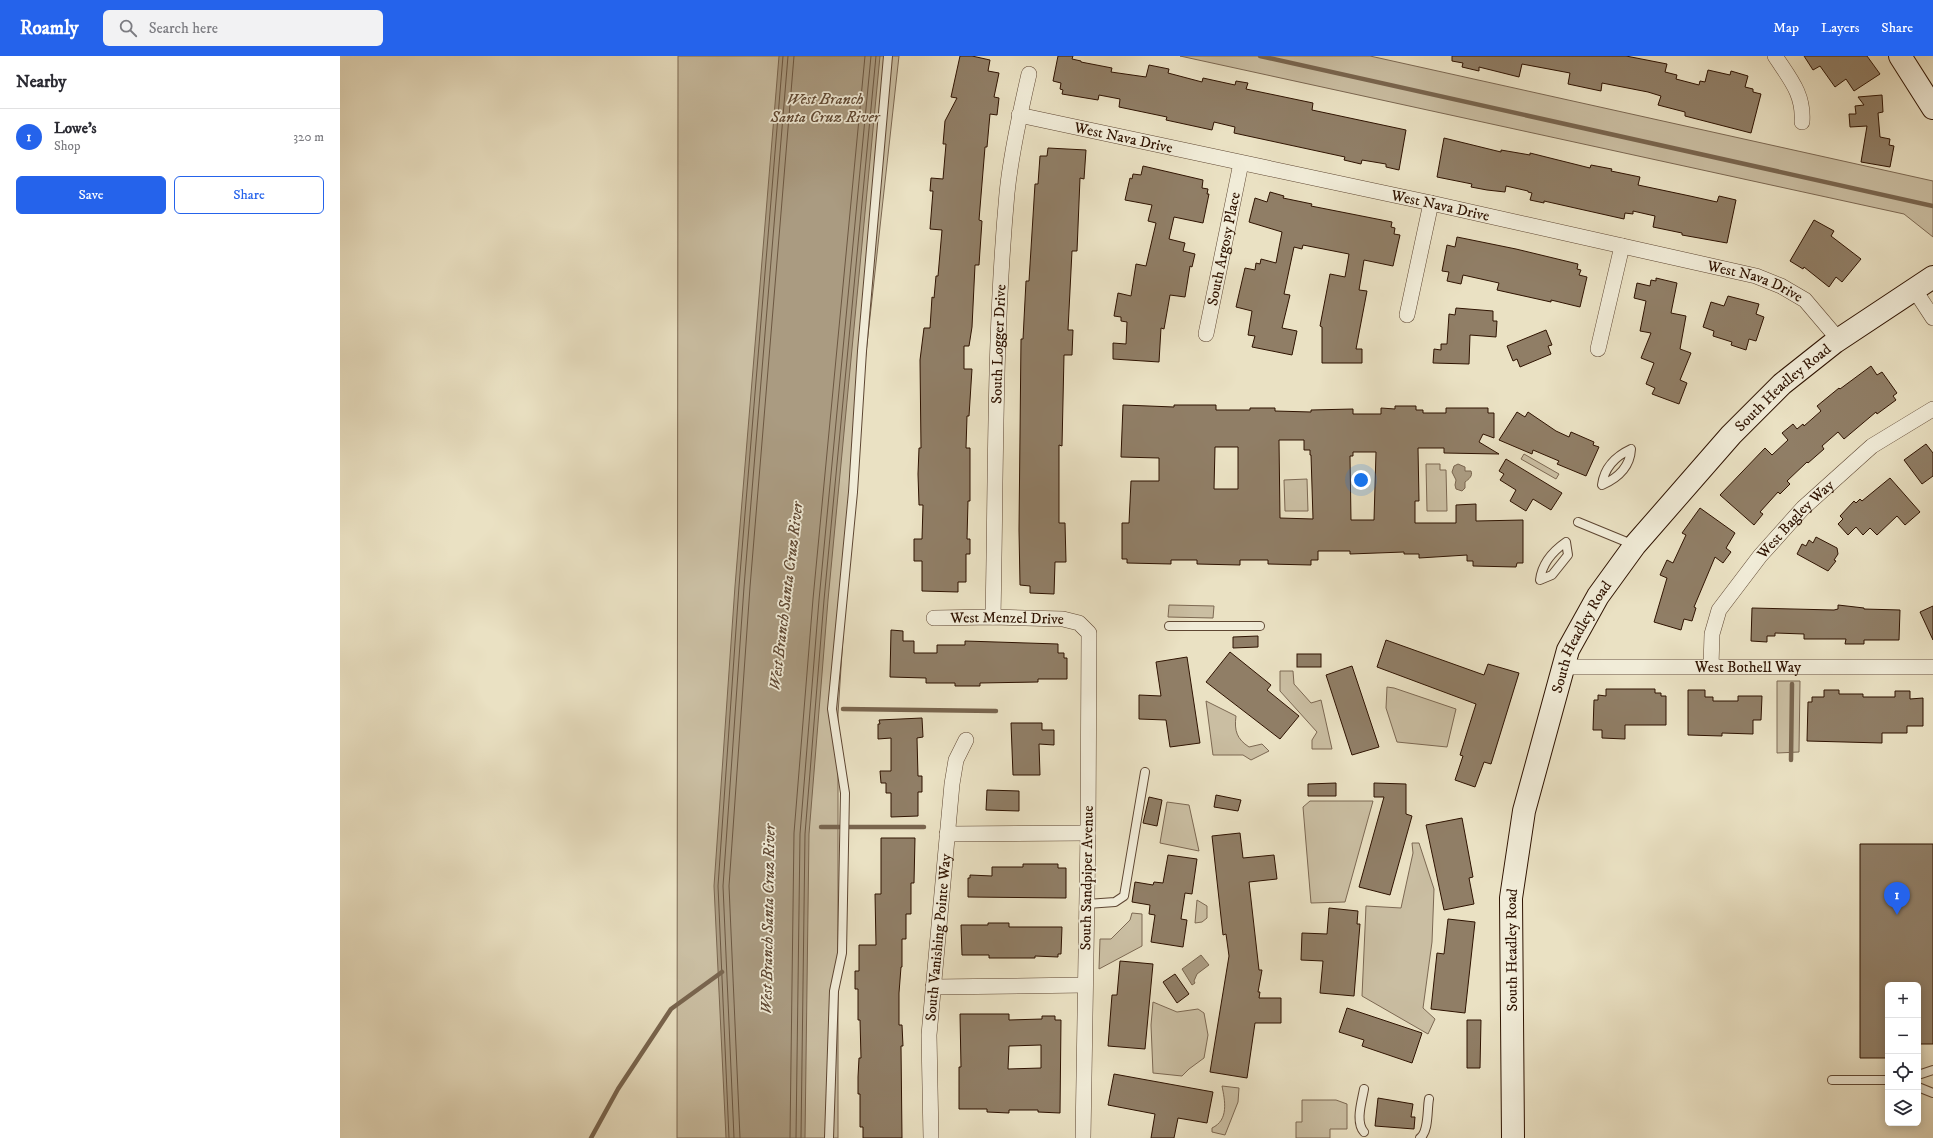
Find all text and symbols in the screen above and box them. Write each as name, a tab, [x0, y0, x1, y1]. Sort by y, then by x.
search box	[103, 10, 383, 46]
text: Roamly	[20, 17, 79, 40]
icon: search	[117, 17, 139, 39]
text: Search here	[149, 19, 218, 38]
text: Map	[1773, 19, 1799, 37]
text: Layers	[1821, 19, 1859, 37]
text: Share	[1881, 19, 1913, 37]
text: Nearby	[16, 71, 66, 93]
water label: West Branch Santa Cruz River	[769, 89, 881, 127]
street label: West Nava Drive	[1072, 117, 1175, 157]
text: Lowe’s	[54, 119, 97, 138]
text: 1	[27, 129, 31, 145]
text: 320 m	[293, 129, 324, 145]
text: Shop	[54, 138, 80, 154]
button: Save	[16, 176, 166, 214]
button: Share	[174, 176, 324, 214]
street label: West Nava Drive	[1389, 185, 1491, 225]
street label: South Argosy Place	[1203, 190, 1244, 307]
street label: West Nava Drive	[1705, 256, 1806, 306]
street label: South Logger Drive	[987, 284, 1010, 404]
street label: South Headley Road	[1731, 339, 1835, 435]
your location	[1351, 470, 1371, 490]
street label: West Bagley Way	[1752, 475, 1838, 563]
water label: West Branch Santa Cruz River	[765, 499, 808, 691]
street label: South Headley Road	[1547, 576, 1616, 695]
street label: West Menzel Drive	[949, 607, 1064, 629]
street label: West Bothell Way	[1694, 658, 1802, 677]
street label: South Sandpiper Avenue	[1076, 805, 1098, 951]
water label: West Branch Santa Cruz River	[756, 823, 780, 1014]
street label: South Vanishing Pointe Way	[921, 852, 955, 1022]
pin: 1	[1884, 882, 1910, 915]
street label: South Headley Road	[1501, 887, 1522, 1012]
map controls	[1885, 982, 1921, 1126]
button: +	[1885, 982, 1921, 1018]
button: −	[1885, 1018, 1921, 1054]
button: locate	[1885, 1054, 1921, 1090]
button: layers	[1885, 1090, 1921, 1126]

